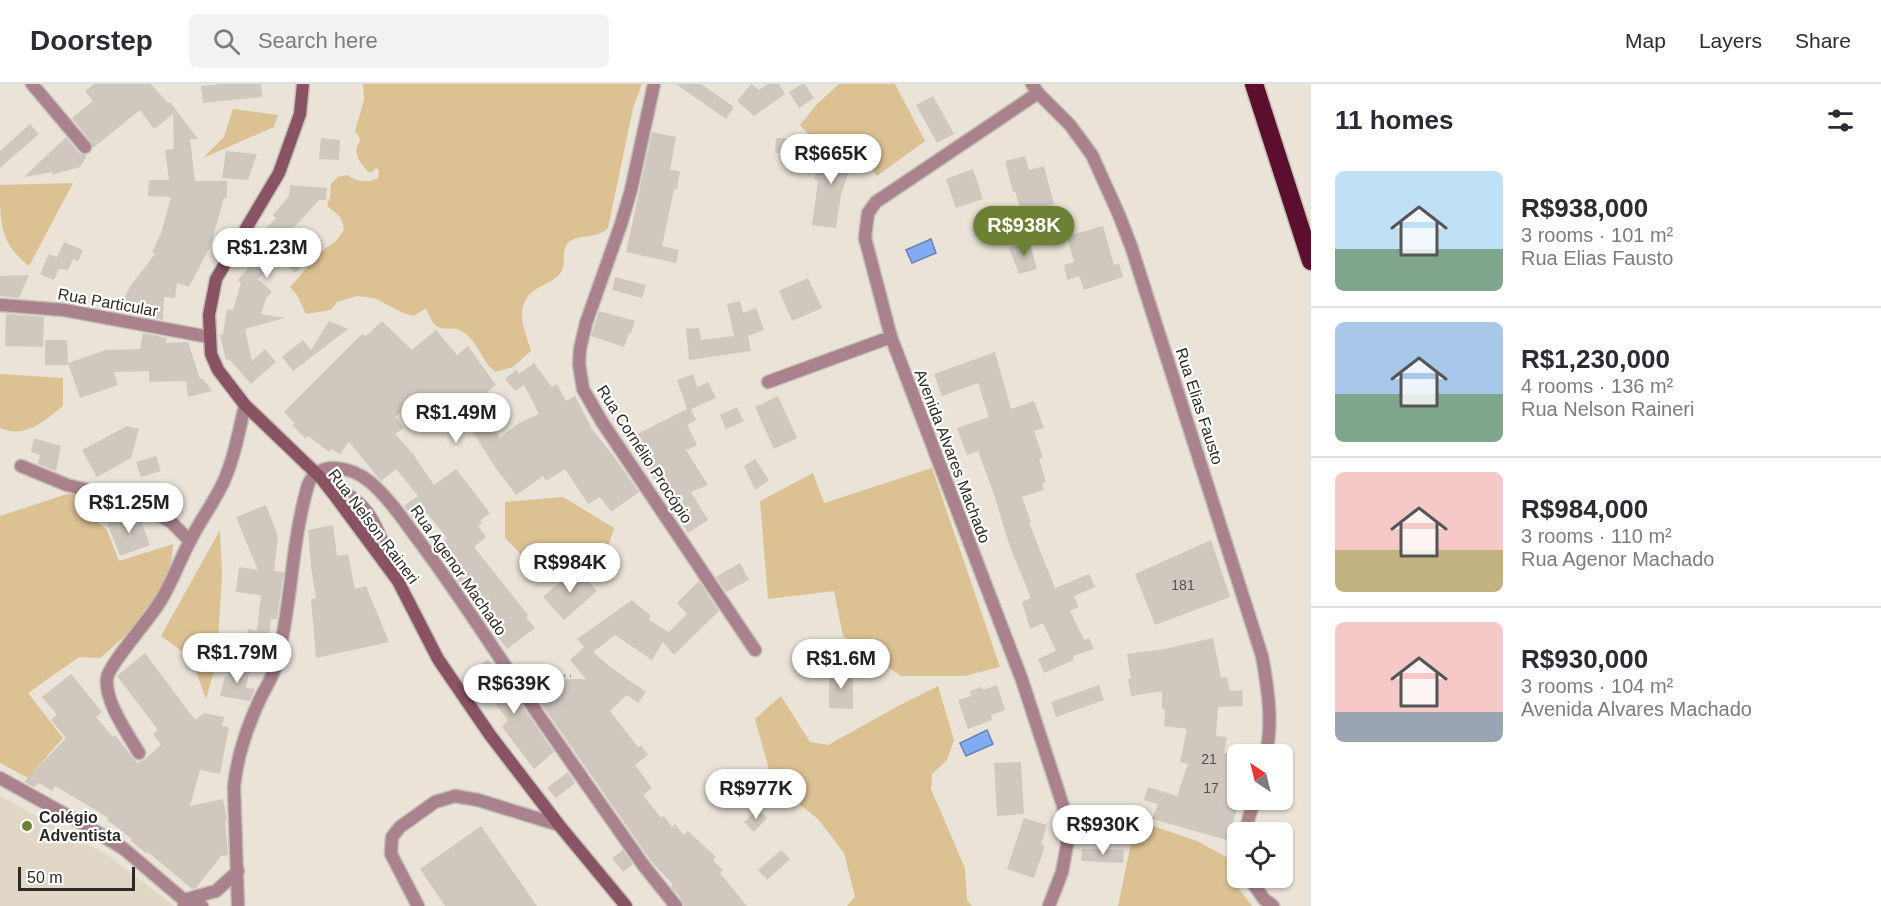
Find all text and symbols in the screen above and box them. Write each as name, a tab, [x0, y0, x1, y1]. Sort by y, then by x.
search box	[189, 14, 609, 68]
text: Doorstep	[30, 25, 153, 56]
icon: search	[210, 25, 243, 58]
text: Search here	[258, 28, 378, 53]
text: Map	[1625, 29, 1666, 52]
text: Layers	[1699, 29, 1762, 52]
text: Share	[1795, 29, 1851, 52]
icon: filters	[1824, 104, 1857, 137]
text: 11 homes	[1335, 105, 1454, 135]
pin: R$665K	[782, 134, 880, 185]
text: R$665K	[794, 142, 868, 164]
text: R$938,000	[1521, 193, 1648, 223]
icon: home	[1383, 195, 1455, 267]
pin: R$938K	[975, 206, 1073, 257]
text: R$938K	[987, 214, 1061, 236]
text: 3 rooms · 101 m²	[1521, 224, 1673, 246]
pin: R$1.23M	[212, 228, 322, 279]
text: R$1.23M	[226, 236, 308, 258]
text: Rua Elias Fausto	[1521, 247, 1673, 269]
street label: Rua Particular	[57, 285, 160, 320]
text: R$1,230,000	[1521, 344, 1670, 374]
street label: Rua Elias Fausto	[1173, 346, 1226, 467]
icon: home	[1383, 346, 1455, 418]
street label: Avenida Alvares Machado	[911, 367, 994, 546]
text: 4 rooms · 136 m²	[1521, 375, 1673, 397]
street label: Rua Cornélio Procópio	[594, 382, 696, 526]
pin: R$1.49M	[401, 393, 511, 444]
text: Rua Nelson Raineri	[1521, 398, 1694, 420]
text: R$1.49M	[415, 401, 497, 423]
street label: Rua Nelson Raineri	[325, 466, 422, 587]
pin: R$1.25M	[74, 483, 184, 534]
text: R$1.25M	[88, 491, 170, 513]
text: R$984,000	[1521, 494, 1648, 524]
icon: home	[1383, 496, 1455, 568]
street label: Rua Agenor Machado	[407, 502, 510, 639]
text: 3 rooms · 110 m²	[1521, 525, 1672, 547]
pin: R$984K	[521, 543, 619, 594]
text: Rua Agenor Machado	[1521, 548, 1714, 570]
text: R$984K	[533, 551, 607, 573]
house number: 181	[1171, 577, 1195, 593]
pin: R$1.79M	[182, 633, 292, 684]
pin: R$1.6M	[792, 639, 890, 690]
text: R$1.79M	[196, 641, 278, 663]
text: R$930,000	[1521, 644, 1648, 674]
icon: home	[1383, 646, 1455, 718]
text: R$1.6M	[806, 647, 876, 669]
pin: R$639K	[465, 664, 563, 715]
text: R$639K	[477, 672, 551, 694]
text: 3 rooms · 104 m²	[1521, 675, 1673, 697]
text: Avenida Alvares Machado	[1521, 698, 1752, 720]
north arrow	[1227, 744, 1293, 810]
map controls	[1227, 744, 1293, 888]
house number: 21	[1201, 751, 1217, 767]
pin: R$977K	[707, 769, 805, 820]
text: R$977K	[719, 777, 793, 799]
house number: 17	[1203, 780, 1219, 796]
pin: R$930K	[1054, 805, 1152, 856]
place label: Colégio Adventista	[39, 809, 121, 844]
text: R$930K	[1066, 813, 1140, 835]
marker: Colégio Adventista	[20, 819, 34, 833]
button: locate	[1227, 822, 1293, 888]
scale bar	[18, 864, 135, 892]
text: 50 m	[27, 869, 63, 886]

